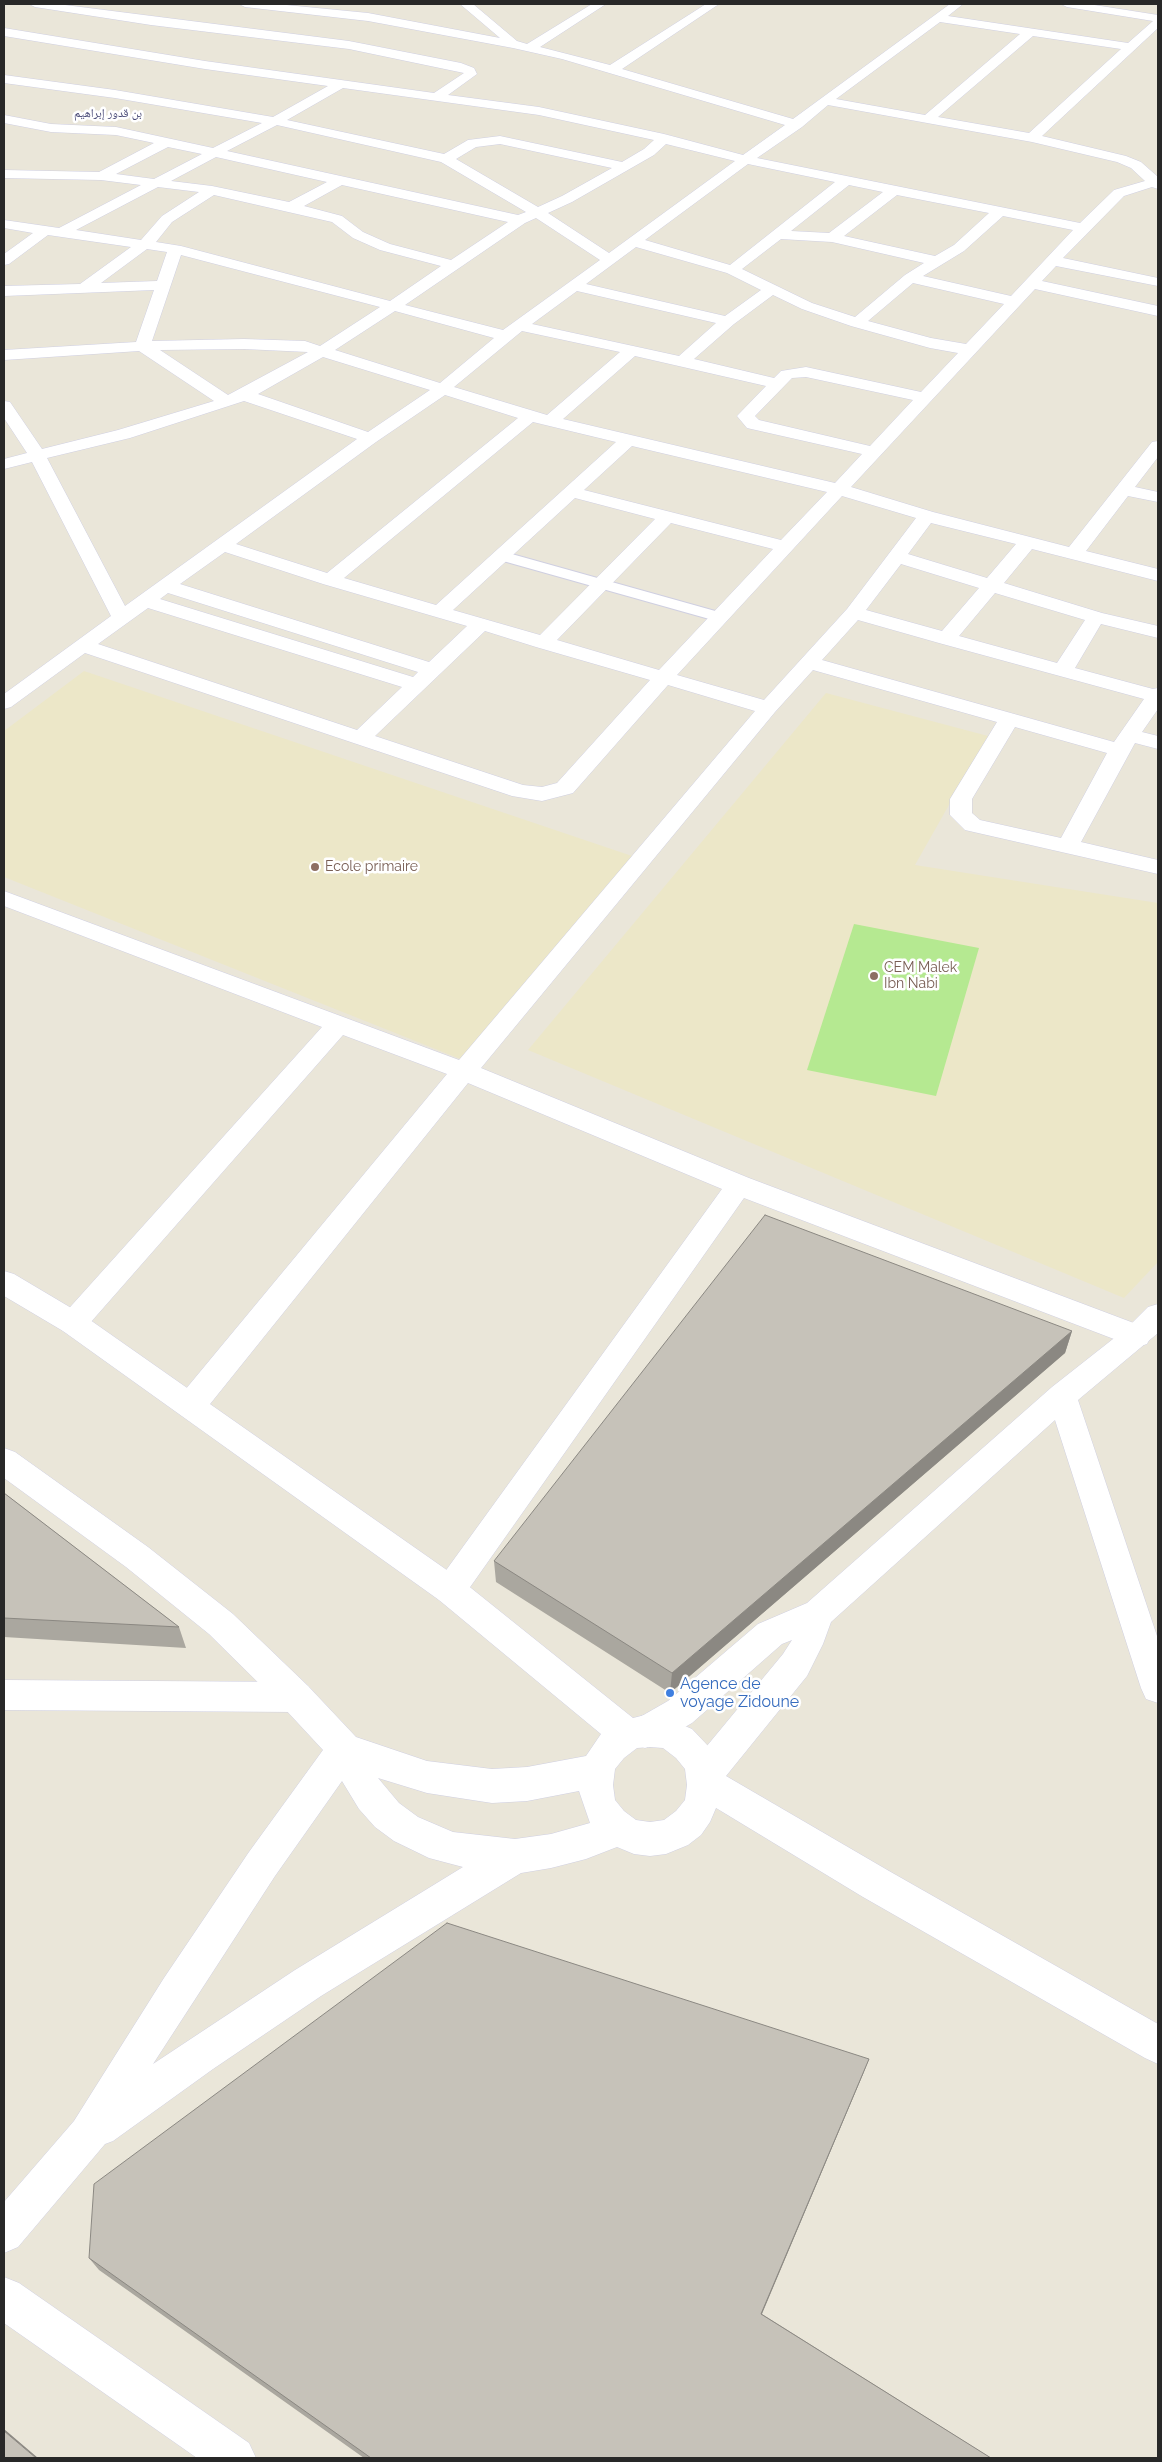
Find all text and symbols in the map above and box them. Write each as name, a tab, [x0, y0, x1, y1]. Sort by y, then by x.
district label: بن قدور إبراهيم	[74, 106, 142, 120]
place label: Ecole primaire	[325, 859, 418, 875]
marker: Ecole primaire	[309, 861, 321, 873]
place label: CEM Malek Ibn Nabi	[884, 960, 957, 992]
marker: CEM Malek Ibn Nabi	[868, 970, 880, 982]
place label: Agence de voyage Zidoune	[680, 1674, 799, 1712]
marker: Agence de voyage Zidoune	[664, 1687, 676, 1699]

